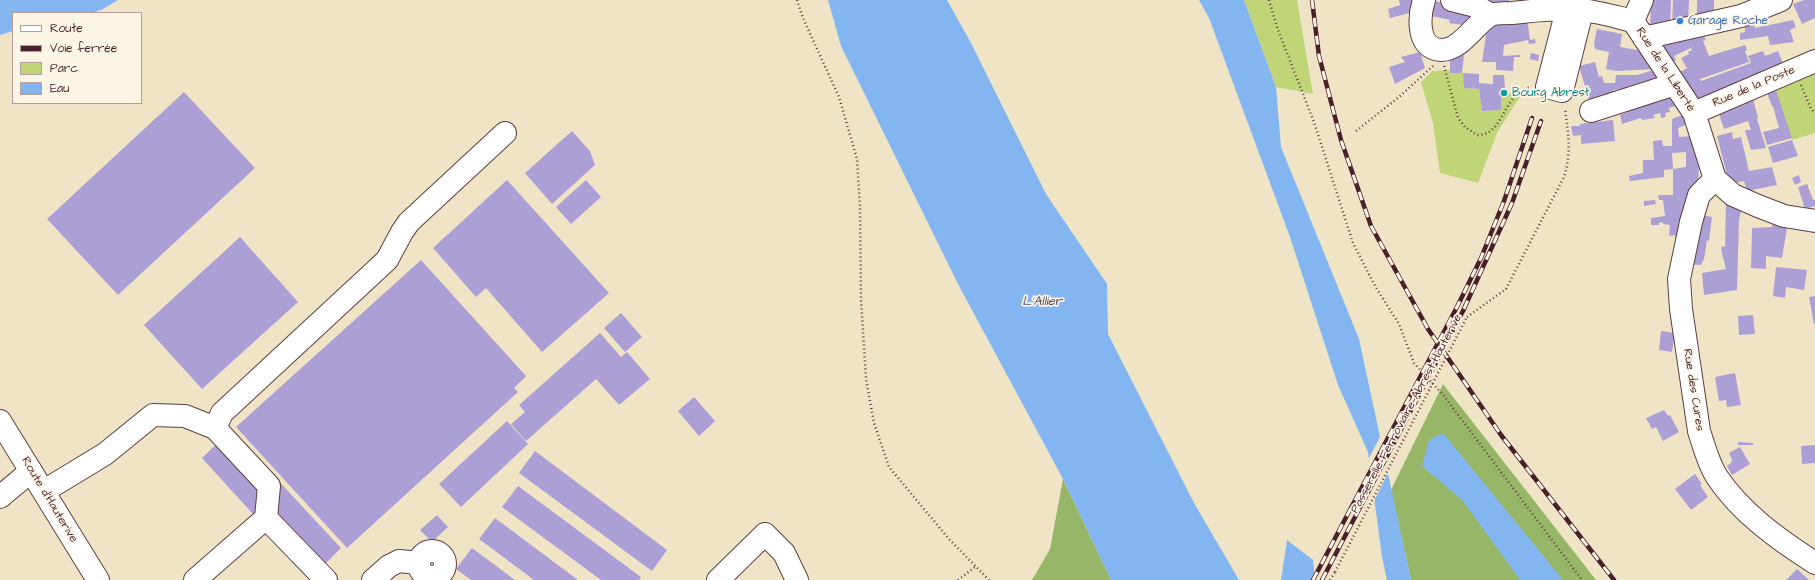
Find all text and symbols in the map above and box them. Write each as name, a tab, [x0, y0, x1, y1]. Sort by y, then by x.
legend	[12, 12, 142, 104]
place label: Garage Roche	[1688, 14, 1768, 28]
marker: Garage Roche	[1675, 16, 1685, 26]
text: Route	[50, 20, 83, 37]
street label: Rue de la Liberté	[1632, 25, 1698, 115]
text: Voie ferrée	[50, 40, 117, 57]
text: Parc	[50, 60, 78, 77]
street label: Rue de la Poste	[1711, 63, 1797, 111]
text: Eau	[50, 80, 69, 97]
place label: Bourg Abrest	[1512, 86, 1589, 100]
marker: Bourg Abrest	[1499, 88, 1509, 98]
water label: L'Allier	[1022, 294, 1062, 310]
street label: Passerelle Ferroviaire Abrest-Hauterive	[1348, 312, 1466, 516]
street label: Rue des Cures	[1679, 348, 1707, 432]
street label: Route d'Hauterive	[18, 454, 80, 546]

